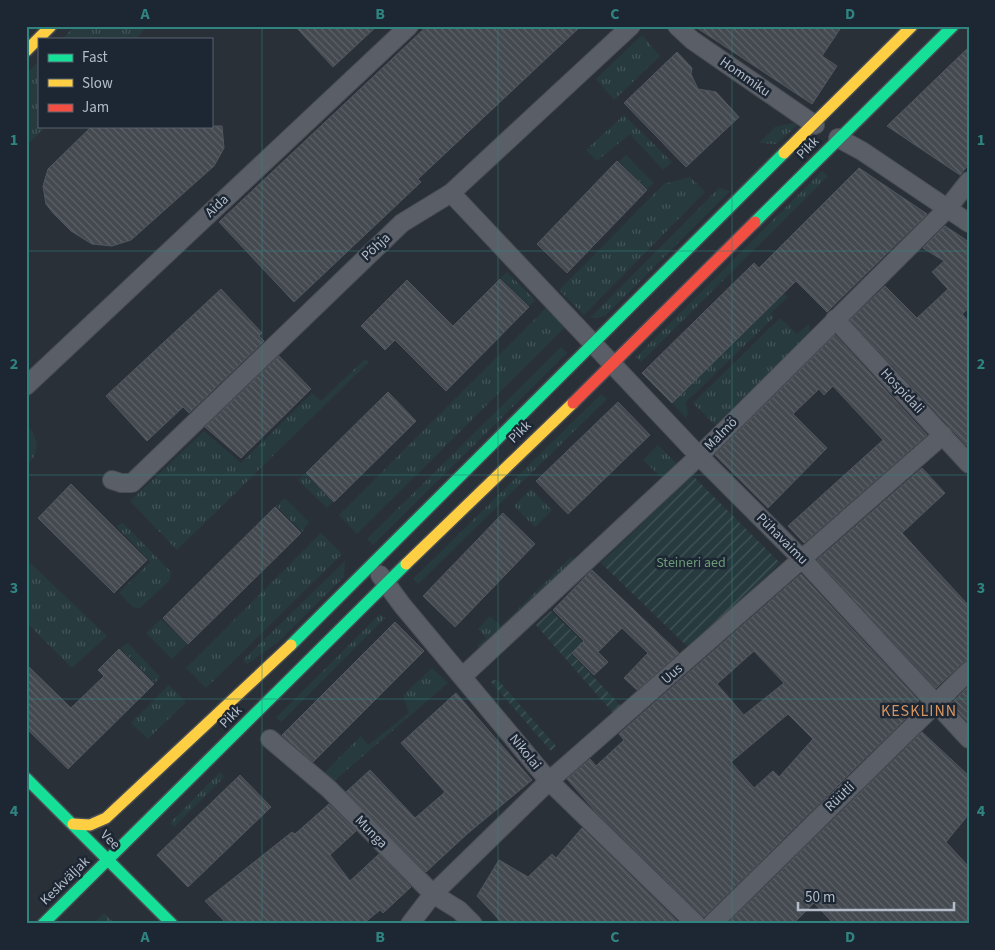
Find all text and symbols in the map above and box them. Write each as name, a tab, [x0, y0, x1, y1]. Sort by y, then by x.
text: A	[139, 3, 150, 25]
text: B	[375, 3, 385, 25]
text: C	[610, 3, 620, 25]
text: D	[845, 3, 855, 25]
legend	[38, 38, 212, 128]
text: Fast	[82, 47, 108, 68]
street label: Hommiku	[716, 52, 774, 102]
text: Slow	[82, 73, 113, 94]
text: Jam	[82, 97, 109, 118]
text: 1	[10, 129, 18, 151]
text: 1	[977, 129, 985, 151]
street label: Pikk	[792, 132, 824, 164]
street label: Aida	[201, 190, 233, 222]
street label: Põhja	[357, 228, 395, 266]
text: 2	[10, 353, 18, 375]
text: 2	[977, 353, 985, 375]
street label: Hospidali	[876, 364, 928, 418]
street label: Malmö	[700, 413, 742, 455]
street label: Pikk	[504, 416, 536, 448]
street label: Pühavaimu	[752, 509, 812, 569]
park label: Steineri aed	[656, 553, 726, 573]
text: 3	[10, 577, 18, 599]
text: 3	[977, 577, 985, 599]
street label: Uus	[657, 659, 687, 689]
district label: KESKLINN	[881, 700, 957, 722]
street label: Pikk	[215, 701, 247, 733]
street label: Nikolai	[504, 730, 546, 774]
street label: Rüütli	[820, 778, 860, 816]
text: 4	[10, 800, 19, 822]
text: 4	[977, 800, 986, 822]
street label: Munga	[350, 811, 392, 853]
street label: Vee	[96, 826, 124, 854]
street label: Keskväljak	[36, 852, 94, 910]
scale bar	[798, 880, 954, 912]
text: 50 m	[805, 887, 835, 908]
text: A	[139, 926, 150, 948]
text: B	[375, 926, 385, 948]
text: C	[610, 926, 620, 948]
text: D	[845, 926, 855, 948]

